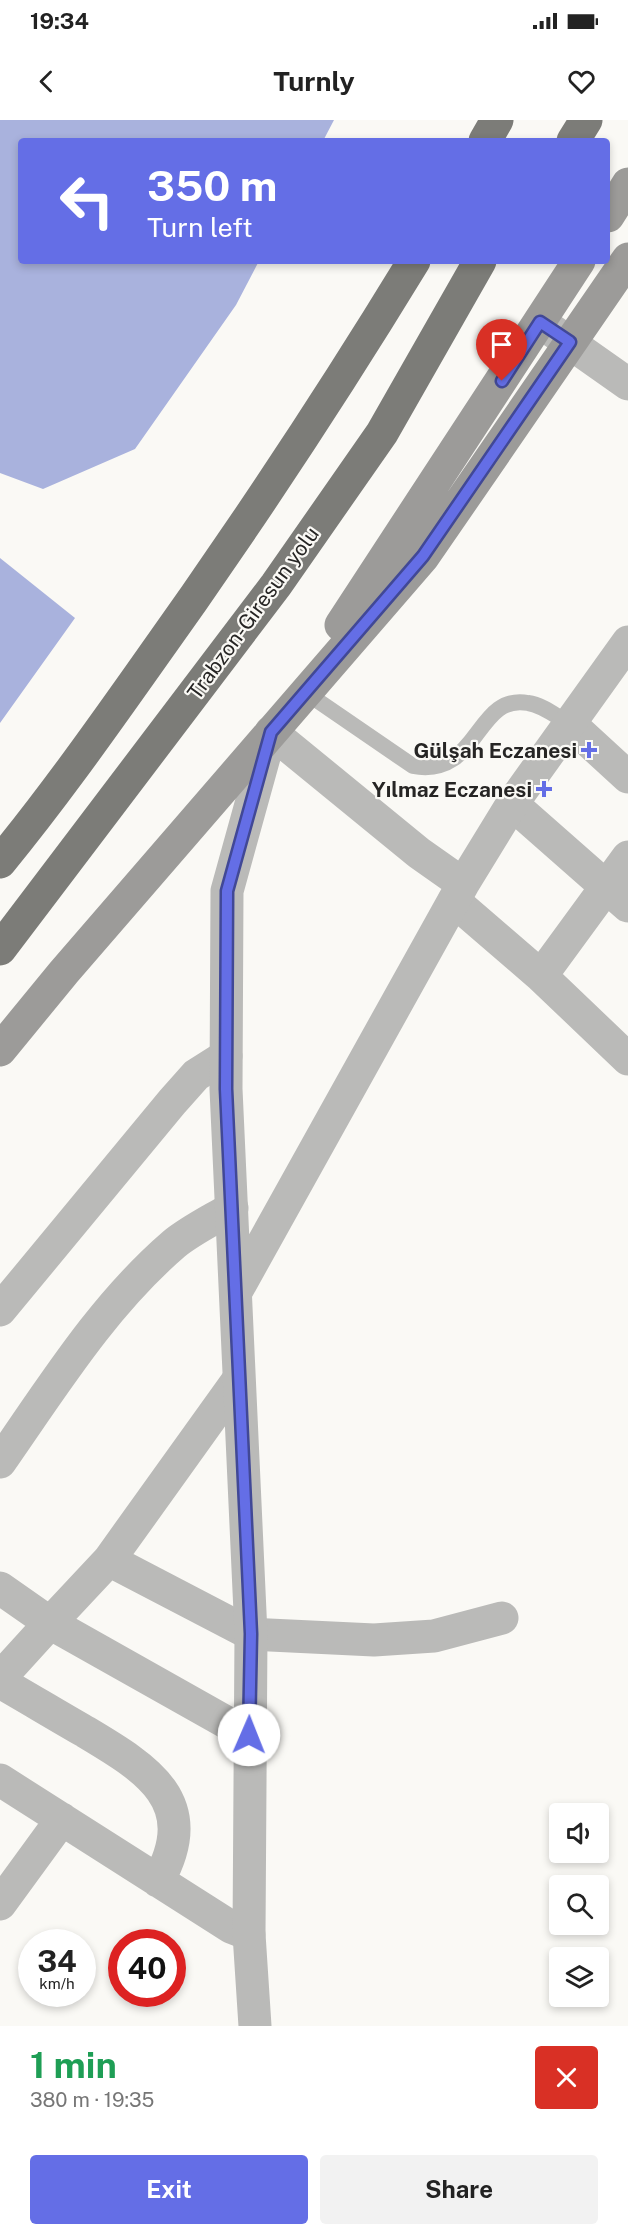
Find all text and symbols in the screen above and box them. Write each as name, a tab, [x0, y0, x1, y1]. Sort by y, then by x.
text: 19:34	[30, 8, 89, 34]
icon: back	[30, 65, 63, 98]
text: Turnly	[273, 65, 355, 97]
icon: heart	[565, 65, 598, 98]
text: 350 m	[147, 161, 277, 210]
icon: left	[48, 162, 126, 240]
text: Turn left	[147, 211, 253, 243]
pin	[476, 319, 527, 381]
icon: arrive	[485, 328, 518, 361]
street label: Trabzon-Giresun yolu	[182, 522, 324, 704]
place label: Gülşah Eczanesi	[413, 738, 577, 763]
marker: Gülşah Eczanesi	[582, 743, 596, 757]
place label: Yılmaz Eczanesi	[372, 777, 532, 802]
marker: Yılmaz Eczanesi	[537, 782, 551, 796]
position arrow	[217, 1703, 281, 1767]
map controls	[549, 1803, 609, 2007]
button: sound	[549, 1803, 609, 1863]
button: search	[549, 1875, 609, 1935]
speed limit sign: 40	[108, 1929, 186, 2007]
text: 34	[37, 1943, 77, 1979]
button: layers	[549, 1947, 609, 2007]
text: km/h	[39, 1975, 75, 1992]
text: 1 min	[30, 2044, 117, 2086]
button: close	[535, 2046, 598, 2109]
text: 380 m · 19:35	[30, 2088, 154, 2112]
button: Exit	[30, 2155, 308, 2224]
button: Share	[320, 2155, 598, 2224]

